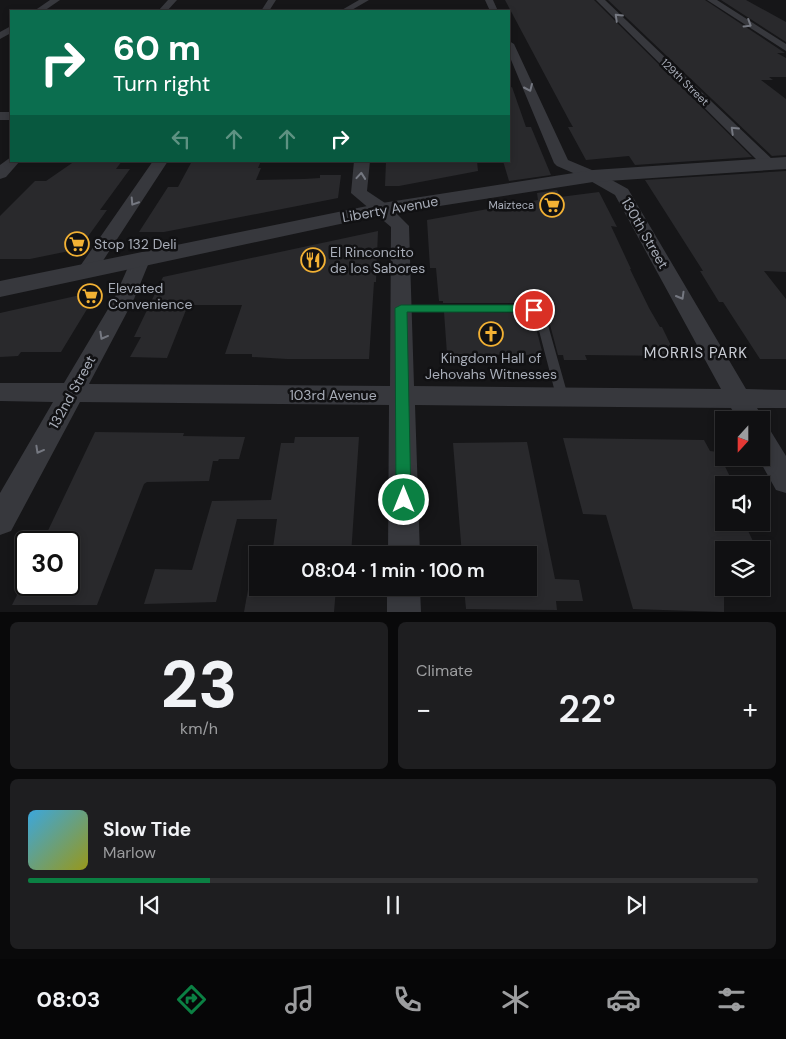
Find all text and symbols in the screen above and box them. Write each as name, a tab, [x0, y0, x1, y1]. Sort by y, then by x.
one-way arrow	[614, 14, 623, 23]
one-way arrow	[743, 18, 752, 27]
text: 60 m	[113, 25, 201, 71]
icon: right	[30, 30, 95, 95]
street label: 129th Street	[658, 56, 712, 108]
text: Turn right	[113, 69, 210, 98]
one-way arrow	[522, 83, 533, 92]
icon: left	[167, 125, 195, 153]
icon: ahead	[220, 125, 248, 153]
icon: ahead	[273, 125, 301, 153]
icon: right	[326, 125, 354, 153]
one-way arrow	[731, 127, 740, 136]
one-way arrow	[355, 172, 366, 180]
street label: Liberty Avenue	[341, 192, 439, 226]
supermarket icon: Maizteca	[539, 192, 565, 218]
street label: 130th Street	[617, 194, 673, 272]
one-way arrow	[131, 196, 140, 206]
place label: Maizteca	[488, 198, 534, 212]
supermarket icon: Stop 132 Deli	[64, 231, 90, 257]
place label: Stop 132 Deli	[94, 235, 177, 253]
place label: El Rinconcito de los Sabores	[330, 243, 425, 277]
restaurant icon: El Rinconcito de los Sabores	[300, 247, 326, 273]
place label: Elevated Convenience	[108, 279, 193, 313]
supermarket icon: Elevated Convenience	[77, 283, 103, 309]
pin	[513, 289, 555, 331]
one-way arrow	[674, 290, 684, 299]
icon: arrive	[520, 296, 548, 324]
church icon: Kingdom Hall of Jehovahs Witnesses	[478, 321, 504, 347]
one-way arrow	[100, 330, 110, 339]
district label: MORRIS PARK	[644, 343, 748, 363]
place label: Kingdom Hall of Jehovahs Witnesses	[425, 349, 557, 383]
street label: 132nd Street	[45, 352, 99, 432]
street label: 103rd Avenue	[289, 386, 377, 404]
north arrow	[715, 411, 770, 466]
map controls	[715, 411, 770, 596]
one-way arrow	[36, 445, 46, 454]
position arrow	[377, 473, 429, 525]
button: sound	[715, 476, 770, 531]
speed limit sign: 30	[15, 531, 80, 596]
button: layers	[715, 541, 770, 596]
text: 08:04 · 1 min · 100 m	[301, 558, 485, 583]
text: 23	[161, 643, 237, 727]
text: Climate	[416, 660, 473, 681]
text: 22°	[558, 684, 616, 734]
text: −	[416, 691, 431, 728]
text: +	[743, 691, 758, 728]
text: km/h	[180, 718, 218, 739]
text: Slow Tide	[103, 817, 191, 842]
text: Marlow	[103, 842, 156, 863]
icon: previous	[136, 891, 164, 919]
icon: pause	[379, 891, 407, 919]
icon: next	[622, 891, 650, 919]
icon: directions	[174, 982, 209, 1017]
icon: music	[282, 982, 317, 1017]
icon: phone	[390, 982, 425, 1017]
icon: climate	[498, 982, 533, 1017]
icon: car	[606, 982, 641, 1017]
icon: filters	[714, 982, 749, 1017]
text: 08:03	[37, 985, 100, 1014]

